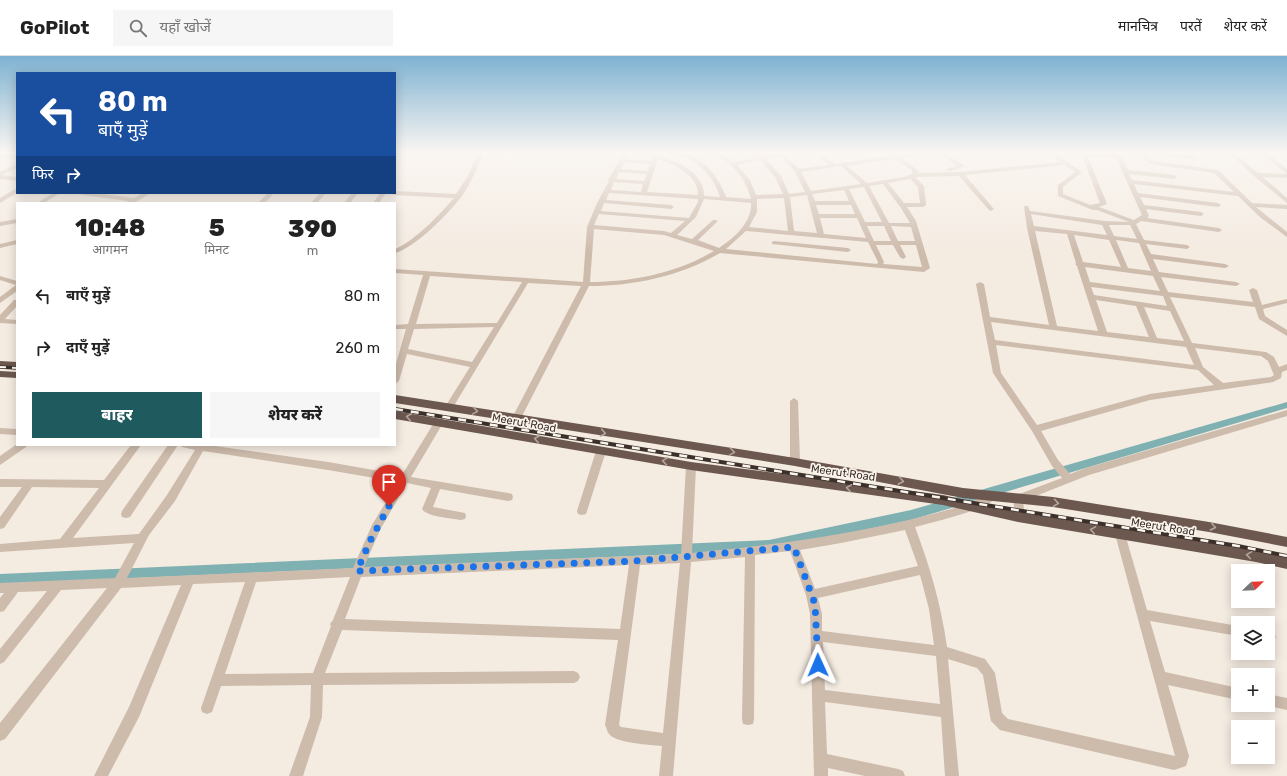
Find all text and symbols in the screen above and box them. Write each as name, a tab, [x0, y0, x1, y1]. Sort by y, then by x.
search box	[113, 10, 393, 46]
text: GoPilot	[20, 16, 89, 39]
icon: search	[127, 17, 149, 39]
text: यहाँ खोजें	[159, 18, 211, 36]
text: मानचित्र	[1118, 18, 1158, 35]
text: परतें	[1180, 18, 1202, 35]
text: शेयर करें	[1224, 18, 1267, 35]
text: 80 m	[98, 85, 168, 118]
icon: left	[32, 88, 84, 140]
text: बाएँ मुड़ें	[98, 119, 148, 141]
icon: right	[62, 164, 84, 186]
text: फिर	[32, 165, 54, 183]
text: 10:48	[75, 214, 145, 242]
text: 5	[209, 214, 225, 242]
text: 390	[288, 215, 337, 243]
text: आगमन	[92, 242, 128, 257]
text: मिनट	[204, 242, 229, 257]
text: m	[307, 243, 318, 258]
icon: left	[32, 285, 54, 307]
text: बाएँ मुड़ें	[66, 286, 110, 304]
text: 80 m	[344, 287, 380, 305]
icon: right	[32, 337, 54, 359]
text: दाएँ मुड़ें	[66, 338, 109, 356]
text: 260 m	[336, 339, 380, 357]
button: बाहर	[32, 392, 202, 438]
button: शेयर करें	[210, 392, 380, 438]
one-way arrow	[472, 406, 478, 415]
street label: Meerut Road	[491, 411, 557, 435]
one-way arrow	[405, 414, 412, 422]
one-way arrow	[600, 428, 606, 436]
one-way arrow	[534, 436, 540, 444]
one-way arrow	[729, 447, 735, 456]
one-way arrow	[662, 458, 668, 466]
street label: Meerut Road	[810, 462, 876, 484]
pin	[372, 465, 406, 506]
icon: arrive	[378, 471, 400, 493]
one-way arrow	[898, 477, 904, 485]
one-way arrow	[846, 484, 852, 493]
one-way arrow	[1053, 498, 1060, 507]
street label: Meerut Road	[1130, 516, 1196, 538]
one-way arrow	[1209, 523, 1216, 531]
one-way arrow	[1090, 526, 1096, 534]
one-way arrow	[1246, 551, 1252, 560]
north arrow	[1231, 564, 1275, 608]
map controls	[1231, 564, 1275, 764]
button: layers	[1231, 616, 1275, 660]
position arrow	[797, 644, 839, 686]
button: +	[1231, 668, 1275, 712]
button: −	[1231, 720, 1275, 764]

